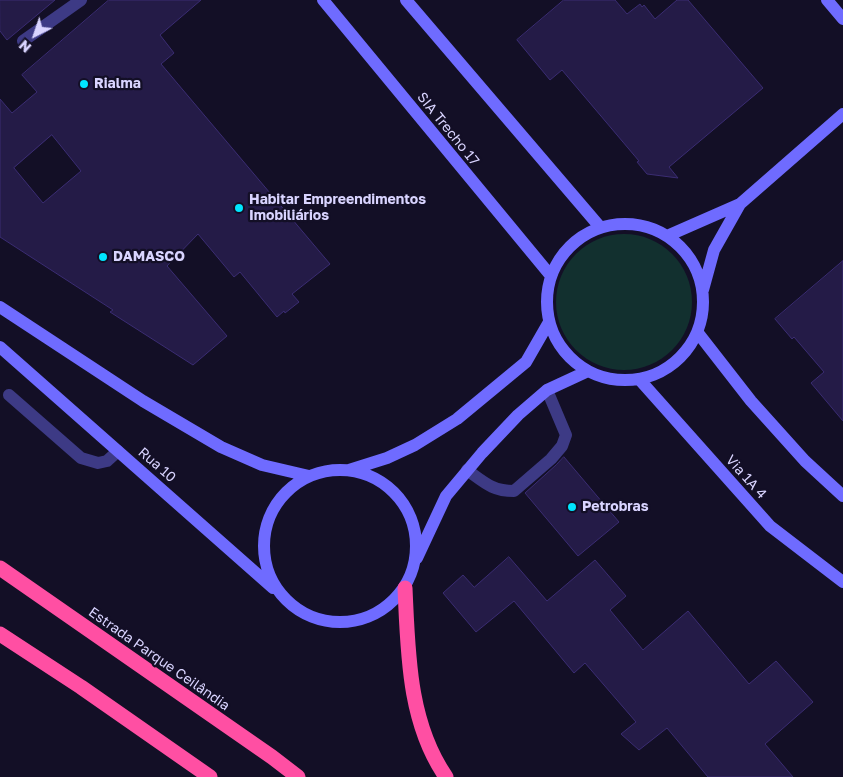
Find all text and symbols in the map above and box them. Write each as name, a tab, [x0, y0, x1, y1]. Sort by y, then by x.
north arrow	[10, 10, 60, 60]
text: N	[15, 37, 34, 57]
place label: Rialma	[94, 76, 141, 92]
marker: Rialma	[78, 78, 90, 90]
street label: SIA Trecho 17	[413, 89, 483, 169]
place label: Habitar Empreendimentos Imobiliários	[249, 192, 426, 224]
marker: Habitar Empreendimentos Imobiliários	[233, 202, 245, 214]
place label: DAMASCO	[113, 249, 185, 265]
marker: DAMASCO	[97, 251, 109, 263]
street label: Rua 10	[135, 444, 179, 486]
street label: Via 1A 4	[722, 452, 770, 502]
place label: Petrobras	[582, 499, 649, 515]
marker: Petrobras	[566, 501, 578, 513]
street label: Estrada Parque Ceilândia	[85, 604, 233, 714]

